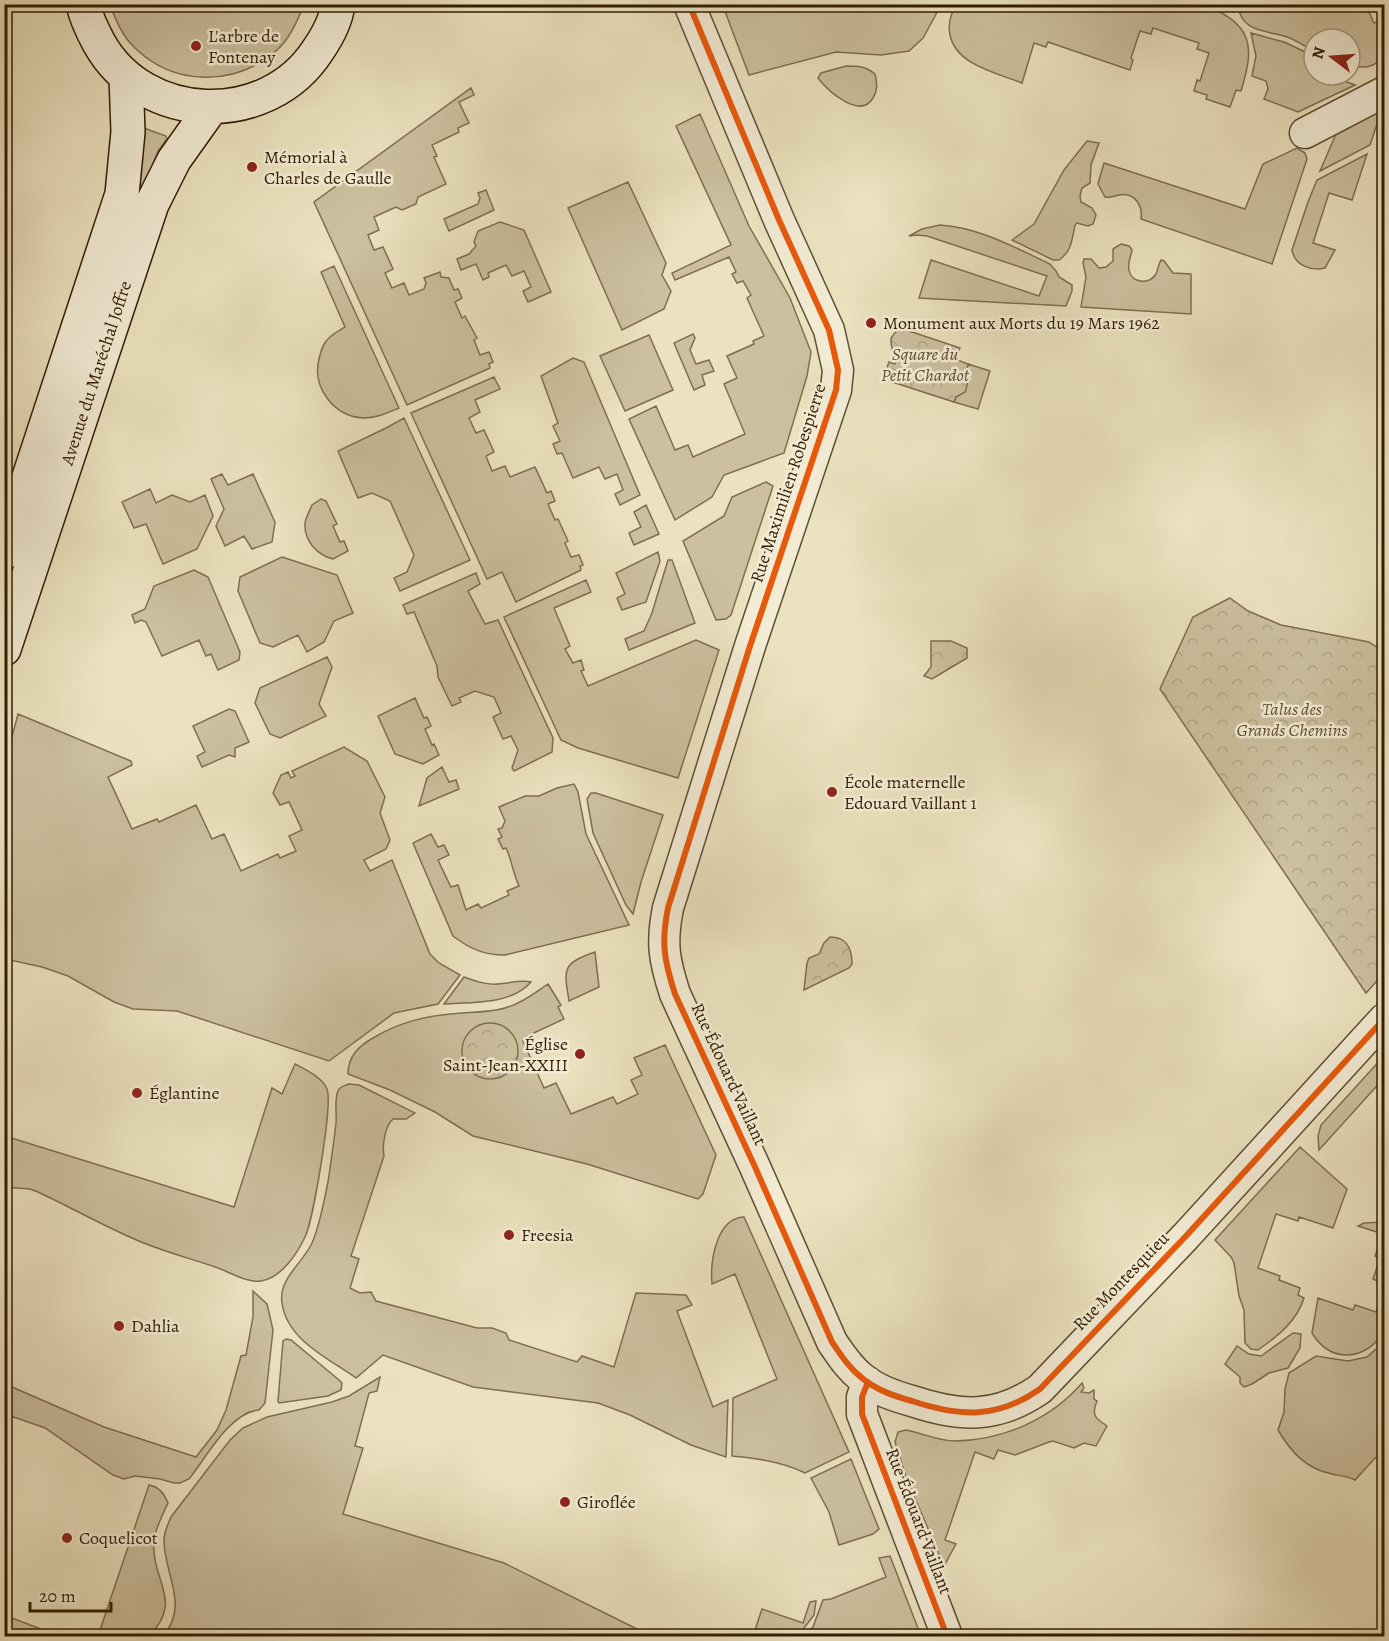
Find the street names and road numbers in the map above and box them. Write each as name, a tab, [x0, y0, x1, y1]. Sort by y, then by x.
street label: Avenue du Maréchal Joffre	[55, 278, 137, 469]
street label: Rue Maximilien Robespierre	[744, 380, 832, 586]
street label: Rue Édouard Vaillant	[685, 999, 773, 1149]
street label: Rue Montesquieu	[1068, 1226, 1175, 1336]
street label: Rue Édouard Vaillant	[880, 1444, 958, 1598]

